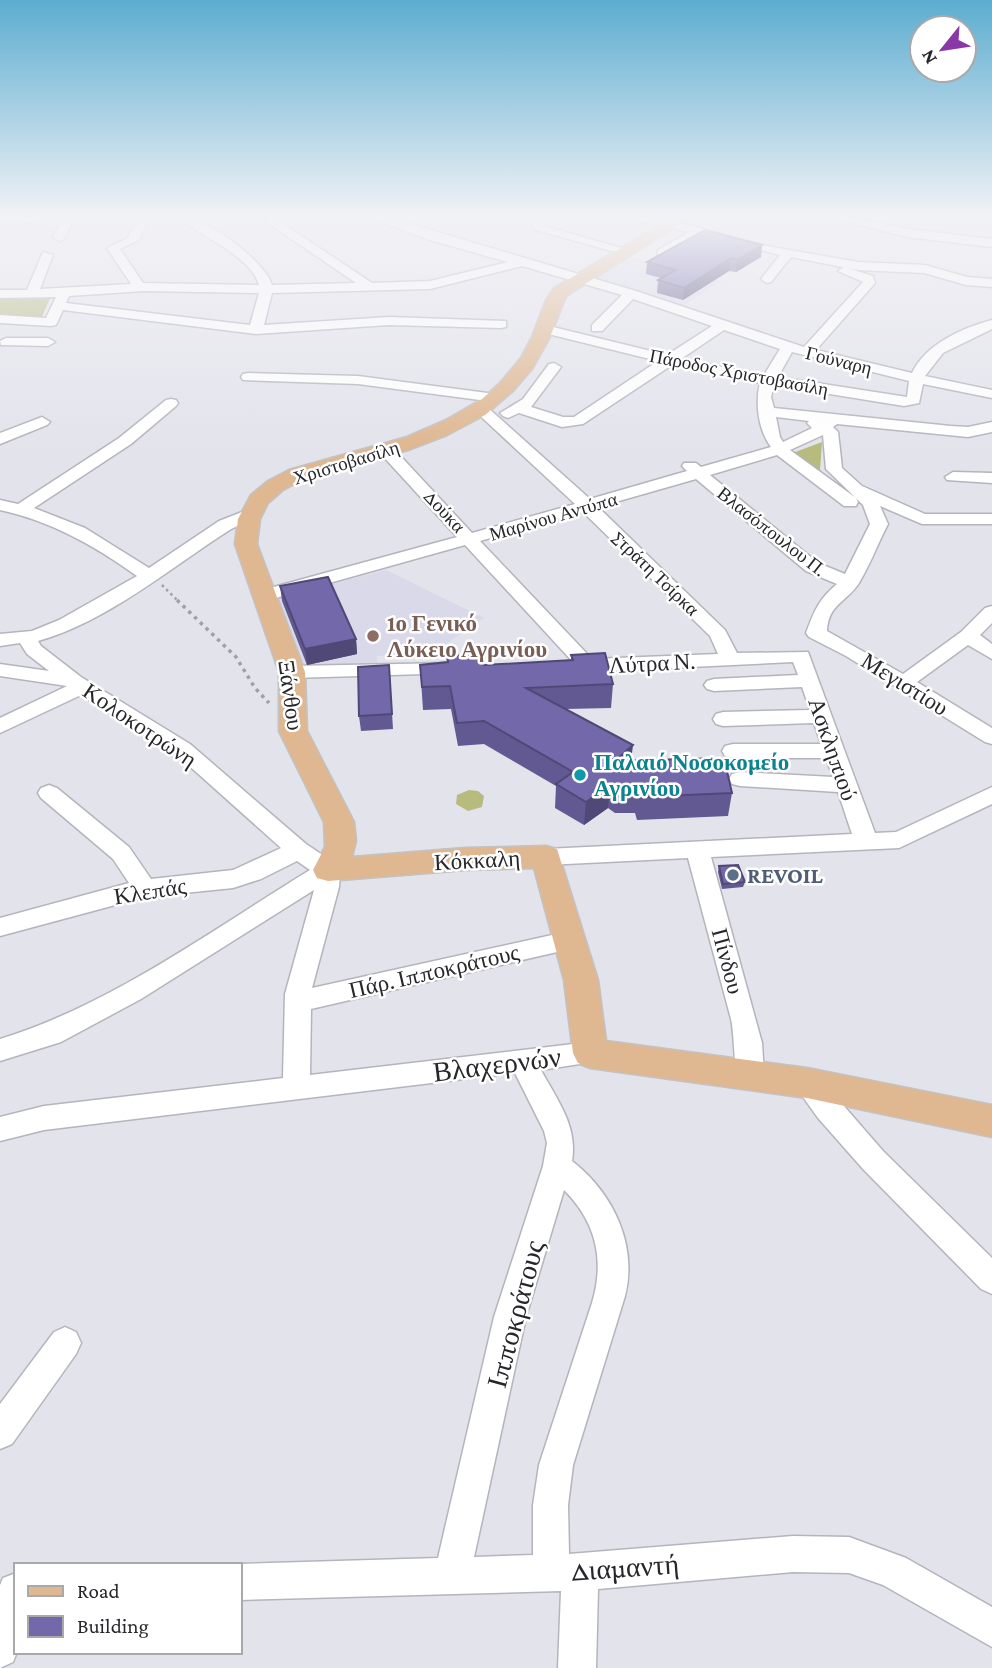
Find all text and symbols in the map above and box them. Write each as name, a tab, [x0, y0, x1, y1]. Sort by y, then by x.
north arrow	[908, 14, 978, 84]
text: N	[916, 46, 941, 68]
street label: Γούναρη	[803, 342, 874, 379]
street label: Πάροδος Χριστοβασίλη	[648, 345, 830, 400]
street label: Χριστοβασίλη	[291, 436, 402, 489]
street label: Βλασόπουλου Π.	[713, 482, 830, 580]
street label: Δούκα	[420, 486, 469, 537]
street label: Μαρίνου Αντύπα	[487, 488, 620, 545]
street label: Στράτη Τσίρκα	[608, 527, 703, 620]
place label: 1ο Γενικό Λύκειο Αγρινίου	[387, 610, 547, 662]
marker: 1ο Γενικό Λύκειο Αγρινίου	[365, 628, 381, 644]
street label: Μεγιστίου	[857, 647, 953, 721]
street label: Λύτρα Ν.	[608, 648, 696, 678]
street label: Ξάνθου	[273, 658, 309, 732]
street label: Κολοκοτρώνη	[78, 677, 202, 773]
street label: Ασκληπιού	[803, 694, 863, 804]
place label: Παλαιό Νοσοκομείο Αγρινίου	[594, 749, 789, 801]
marker: Παλαιό Νοσοκομείο Αγρινίου	[572, 767, 588, 783]
street label: Κόκκαλη	[433, 845, 521, 875]
place label: REVOIL	[747, 862, 824, 888]
marker: REVOIL	[725, 867, 741, 883]
street label: Κλεπάς	[112, 872, 188, 910]
street label: Πίνδου	[707, 925, 749, 997]
street label: Πάρ. Ιπποκράτους	[346, 939, 522, 1003]
street label: Βλαχερνών	[431, 1041, 563, 1088]
street label: Ιπποκράτους	[481, 1237, 550, 1391]
street label: Διαμαντή	[570, 1548, 680, 1587]
legend	[14, 1563, 242, 1654]
text: Road	[77, 1579, 120, 1603]
text: Building	[77, 1614, 149, 1638]

